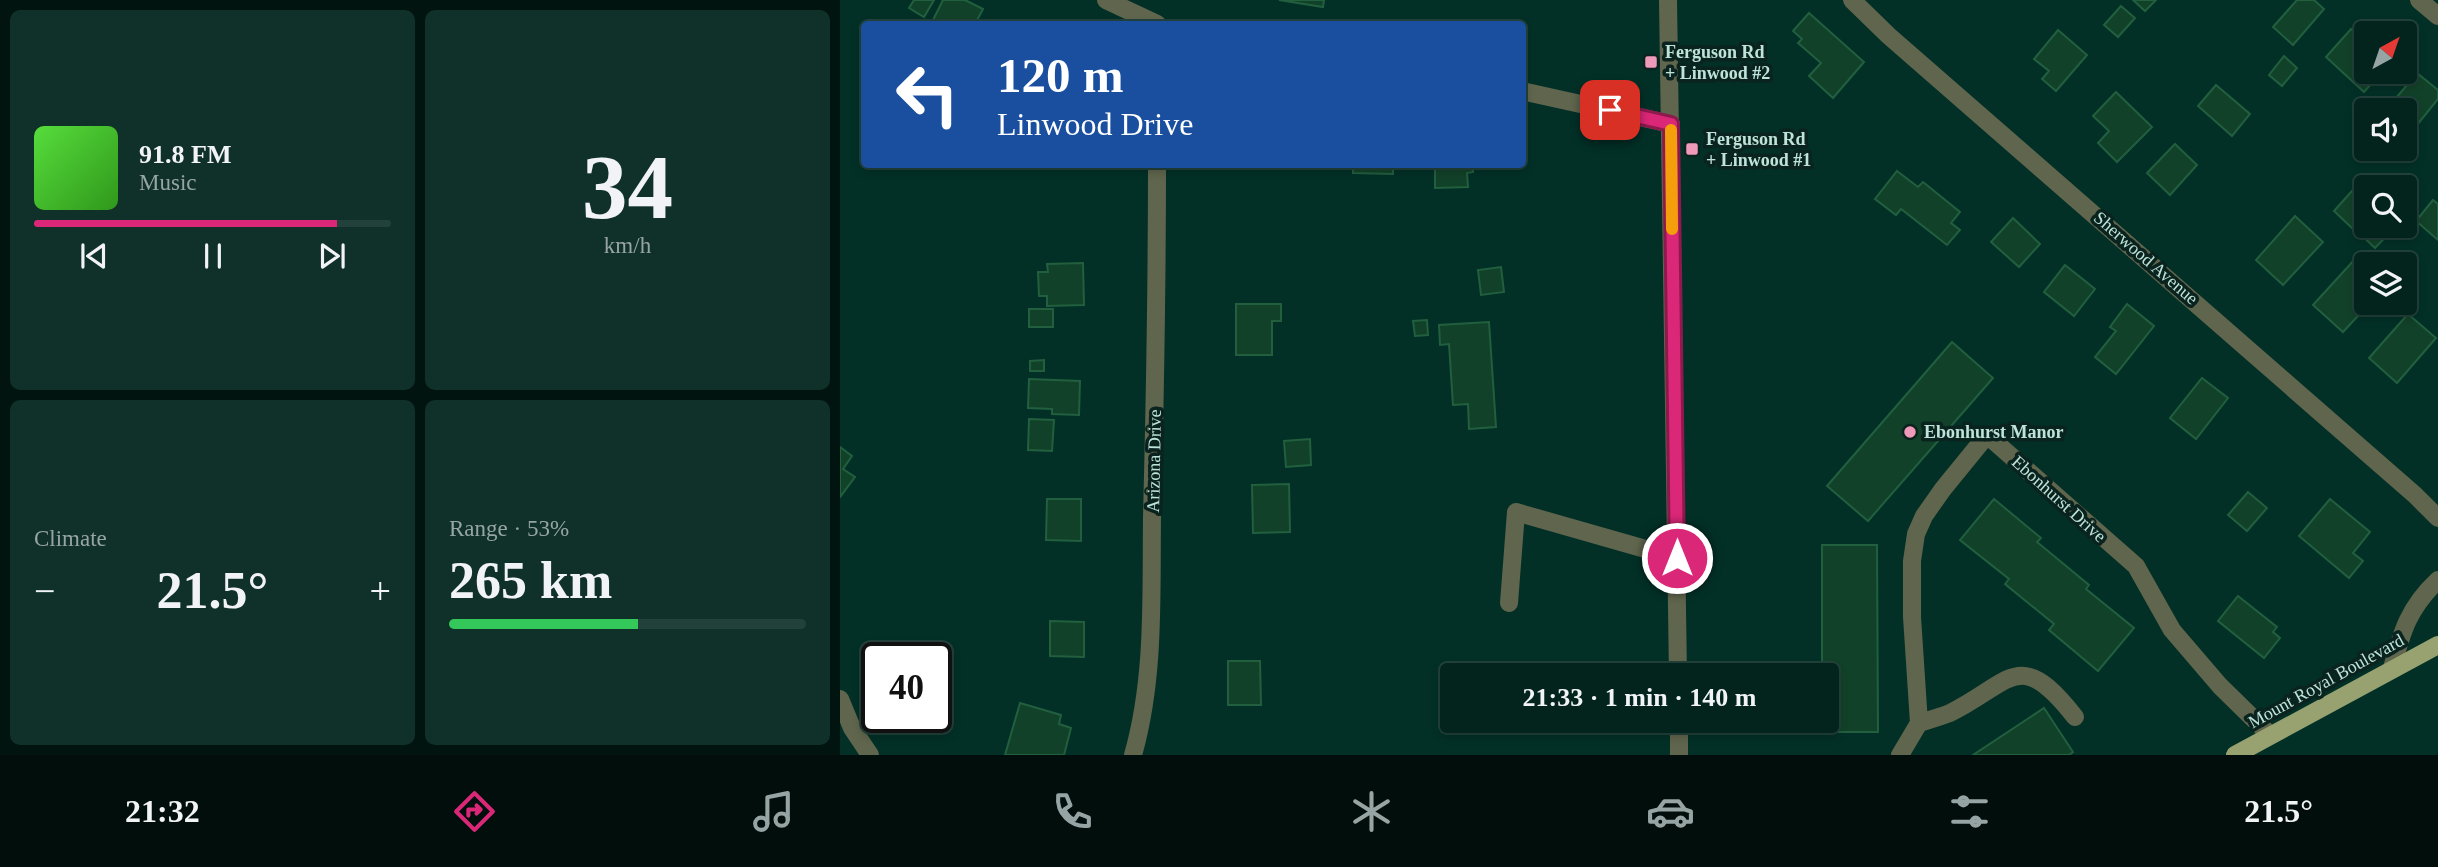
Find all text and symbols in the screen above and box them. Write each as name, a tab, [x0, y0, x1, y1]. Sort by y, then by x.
north arrow	[2354, 21, 2417, 84]
map controls	[2354, 21, 2417, 315]
place label: Ferguson Rd + Linwood #2	[1665, 42, 1770, 83]
text: 120 m	[997, 48, 1124, 103]
icon: left	[882, 49, 973, 140]
marker: Ferguson Rd + Linwood #2	[1643, 54, 1659, 70]
pin	[1580, 80, 1640, 140]
icon: arrive	[1591, 91, 1629, 129]
button: sound	[2354, 98, 2417, 161]
text: Linwood Drive	[997, 106, 1193, 142]
place label: Ferguson Rd + Linwood #1	[1706, 129, 1811, 170]
text: 34	[582, 137, 673, 238]
text: 91.8 FM	[139, 140, 231, 169]
marker: Ferguson Rd + Linwood #1	[1684, 141, 1700, 157]
text: Music	[139, 170, 197, 195]
button: search	[2354, 175, 2417, 238]
street label: Sherwood Avenue	[2090, 207, 2202, 309]
text: km/h	[604, 233, 651, 258]
icon: previous	[75, 237, 113, 275]
icon: pause	[194, 237, 232, 275]
icon: next	[313, 237, 351, 275]
button: layers	[2354, 252, 2417, 315]
street label: Arizona Drive	[1143, 409, 1165, 513]
place label: Ebonhurst Manor	[1924, 422, 2064, 442]
marker: Ebonhurst Manor	[1902, 424, 1918, 440]
street label: Ebonhurst Drive	[2008, 452, 2110, 546]
text: Range · 53%	[449, 516, 569, 541]
position arrow	[1640, 521, 1714, 595]
text: Climate	[34, 526, 107, 551]
text: 265 km	[449, 552, 612, 609]
text: 21.5°	[157, 562, 268, 619]
text: −	[34, 570, 55, 612]
text: +	[370, 570, 391, 612]
street label: Mount Royal Boulevard	[2245, 630, 2407, 732]
speed limit sign: 40	[861, 642, 952, 733]
text: 21:33 · 1 min · 140 m	[1523, 683, 1757, 712]
icon: directions	[450, 787, 499, 836]
icon: music	[749, 787, 798, 836]
icon: phone	[1048, 787, 1097, 836]
icon: climate	[1347, 787, 1396, 836]
icon: car	[1646, 787, 1695, 836]
icon: filters	[1945, 787, 1994, 836]
text: 21:32	[125, 793, 200, 829]
text: 21.5°	[2244, 793, 2313, 829]

